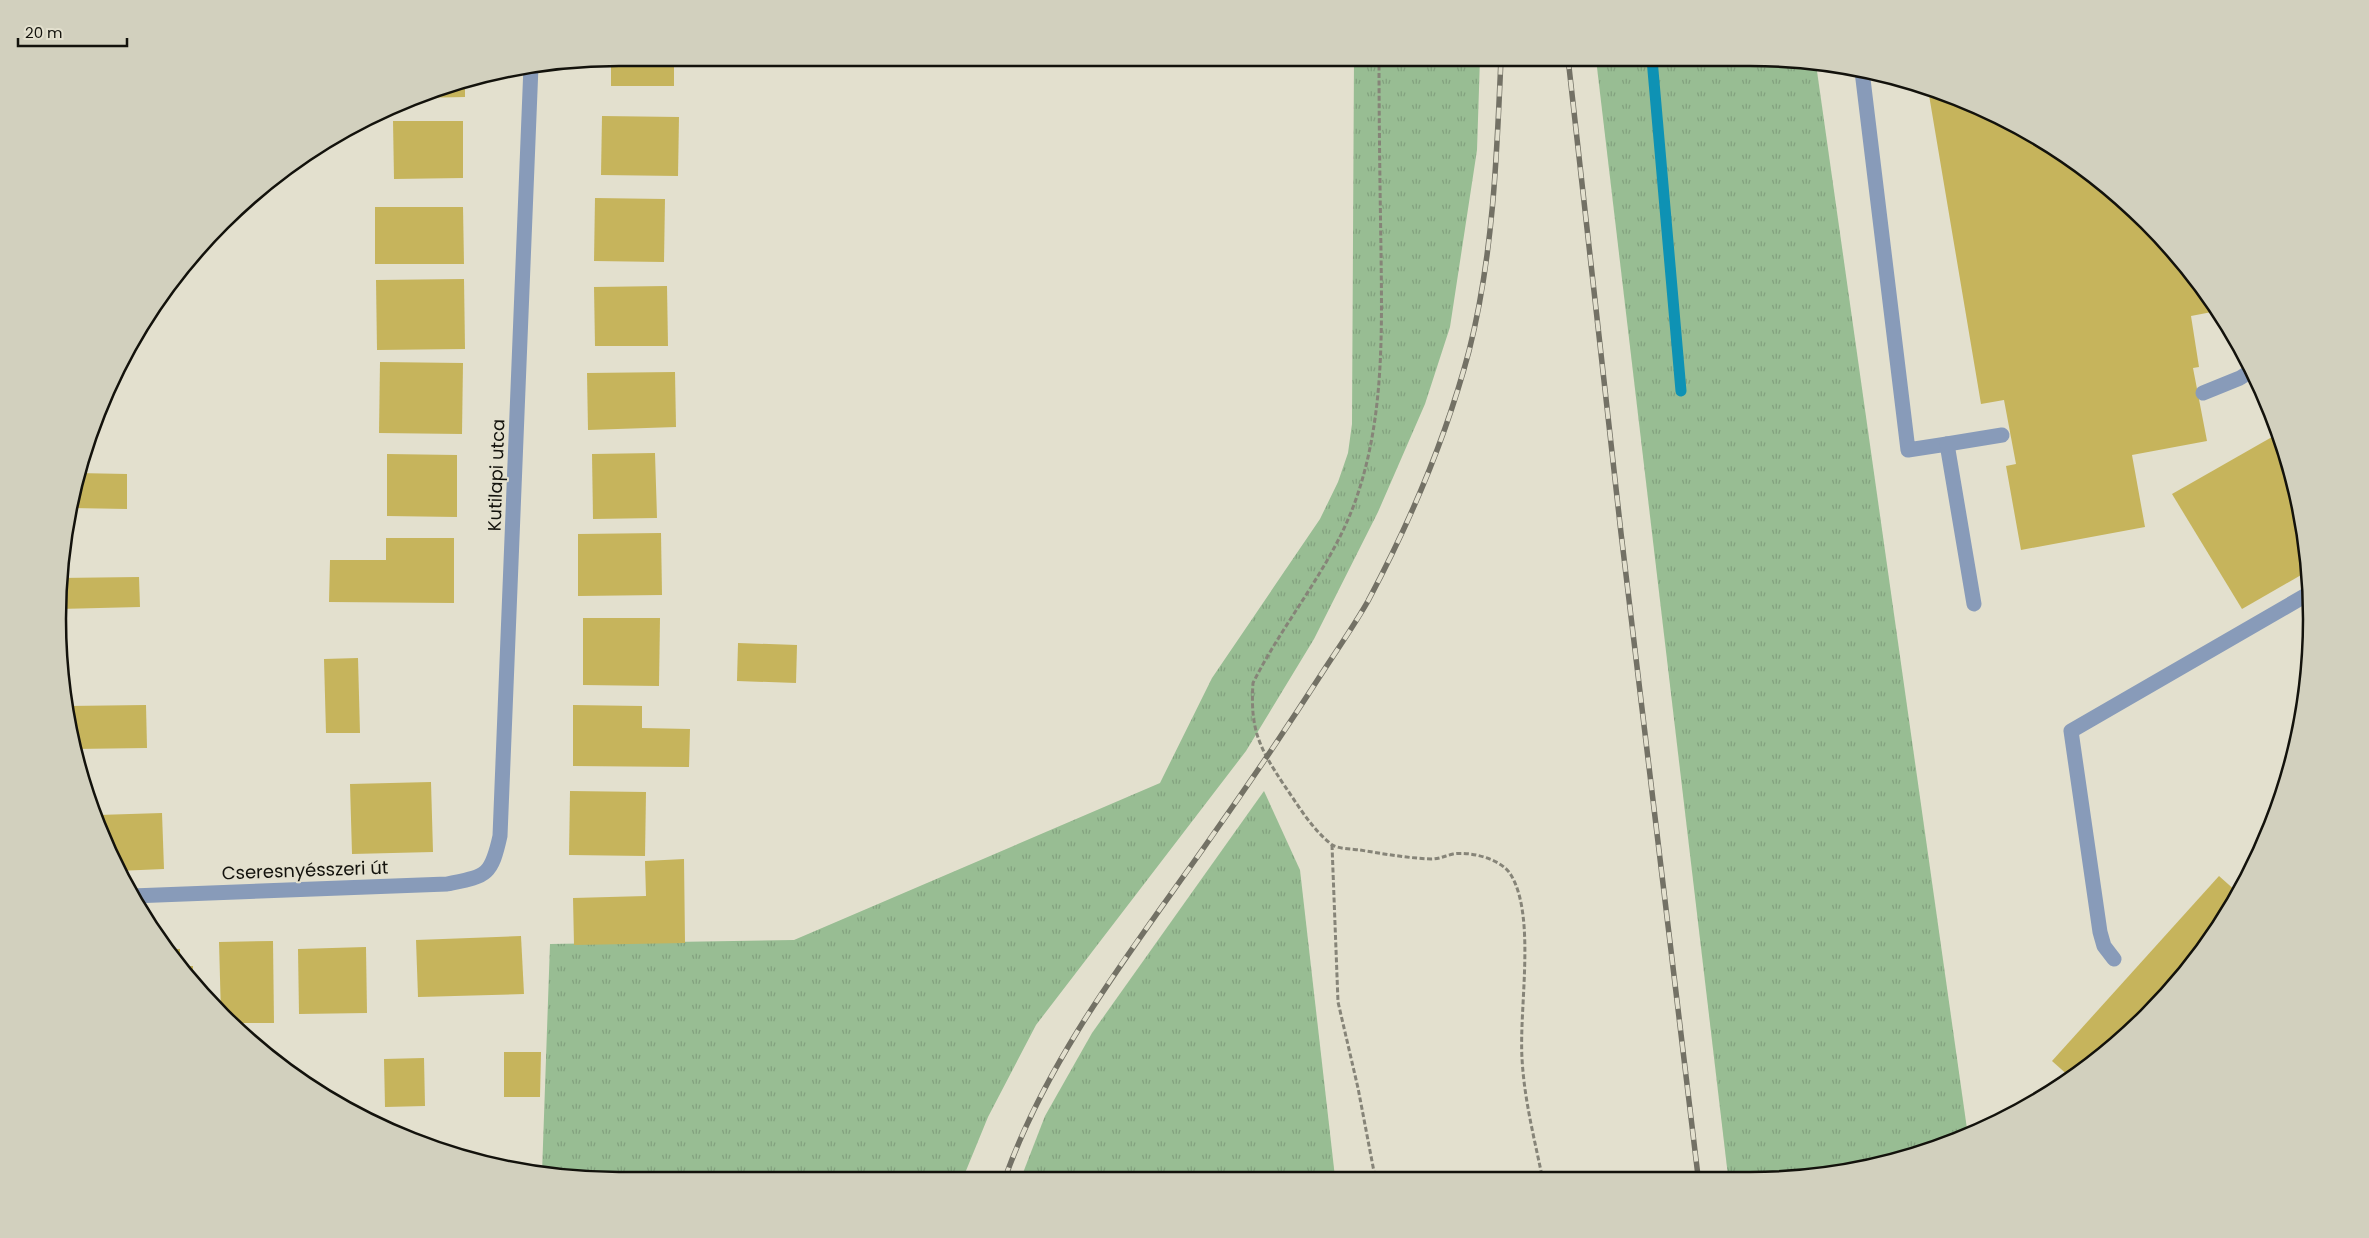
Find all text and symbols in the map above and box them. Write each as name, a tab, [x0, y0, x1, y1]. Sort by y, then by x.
scale bar	[18, 15, 126, 47]
text: 20 m	[25, 22, 63, 43]
street label: Kutilapi utca	[482, 418, 510, 532]
street label: Cseresnyésszeri út	[221, 855, 389, 885]

